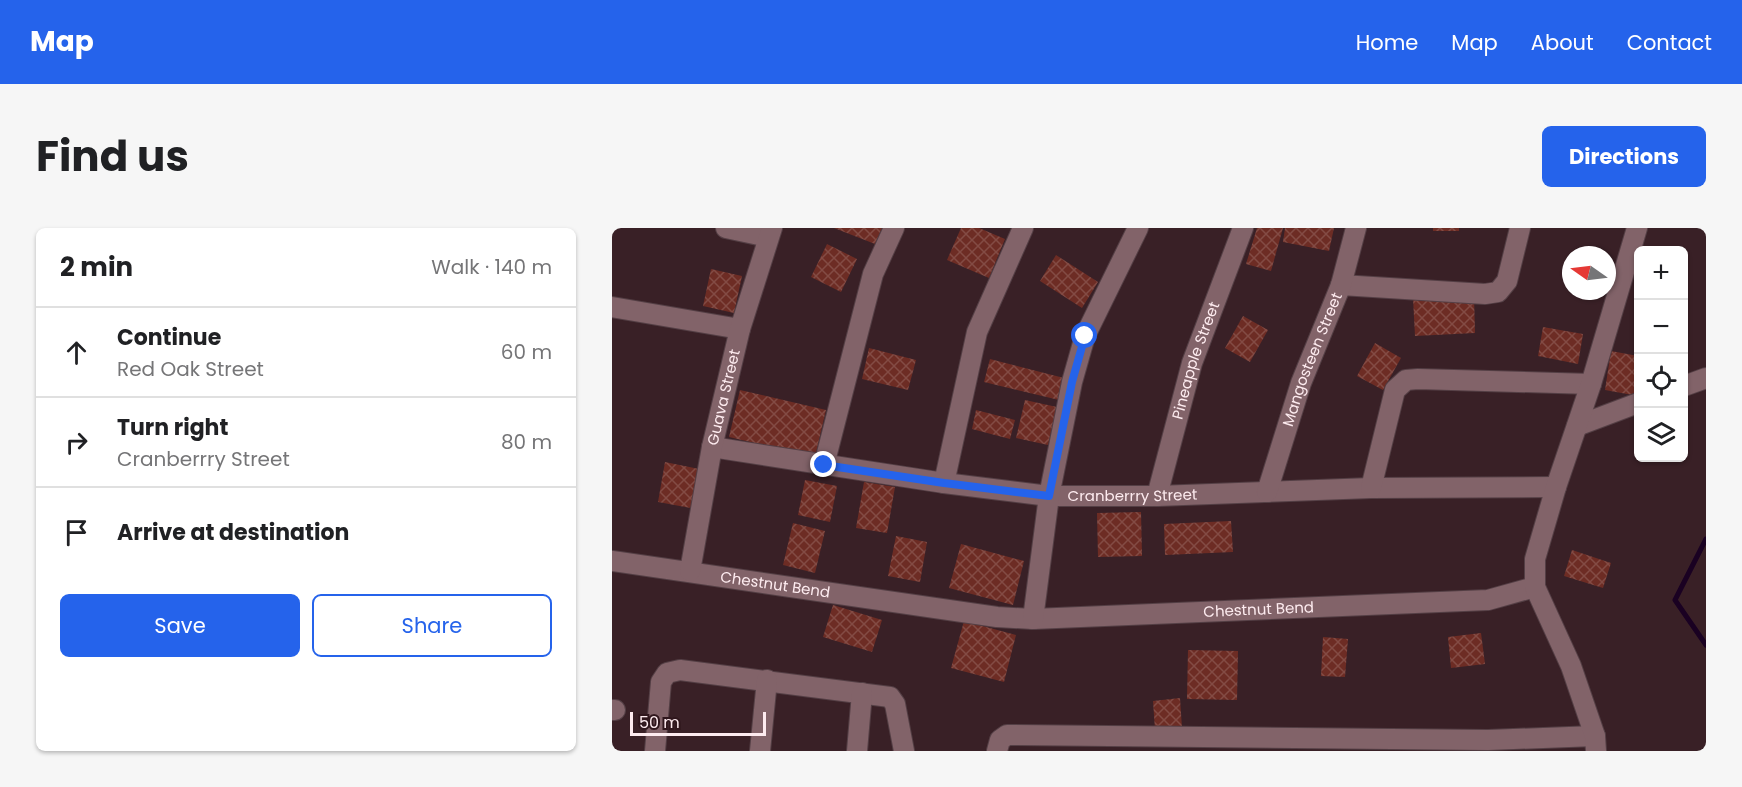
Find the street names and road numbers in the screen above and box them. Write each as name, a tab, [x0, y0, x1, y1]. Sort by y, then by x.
street label: Mangosteen Street	[1277, 289, 1347, 429]
street label: Pineapple Street	[1167, 298, 1224, 422]
street label: Guava Street	[702, 347, 745, 447]
street label: Cranberrry Street	[1068, 484, 1198, 506]
street label: Chestnut Bend	[719, 566, 832, 603]
street label: Chestnut Bend	[1203, 596, 1314, 622]

